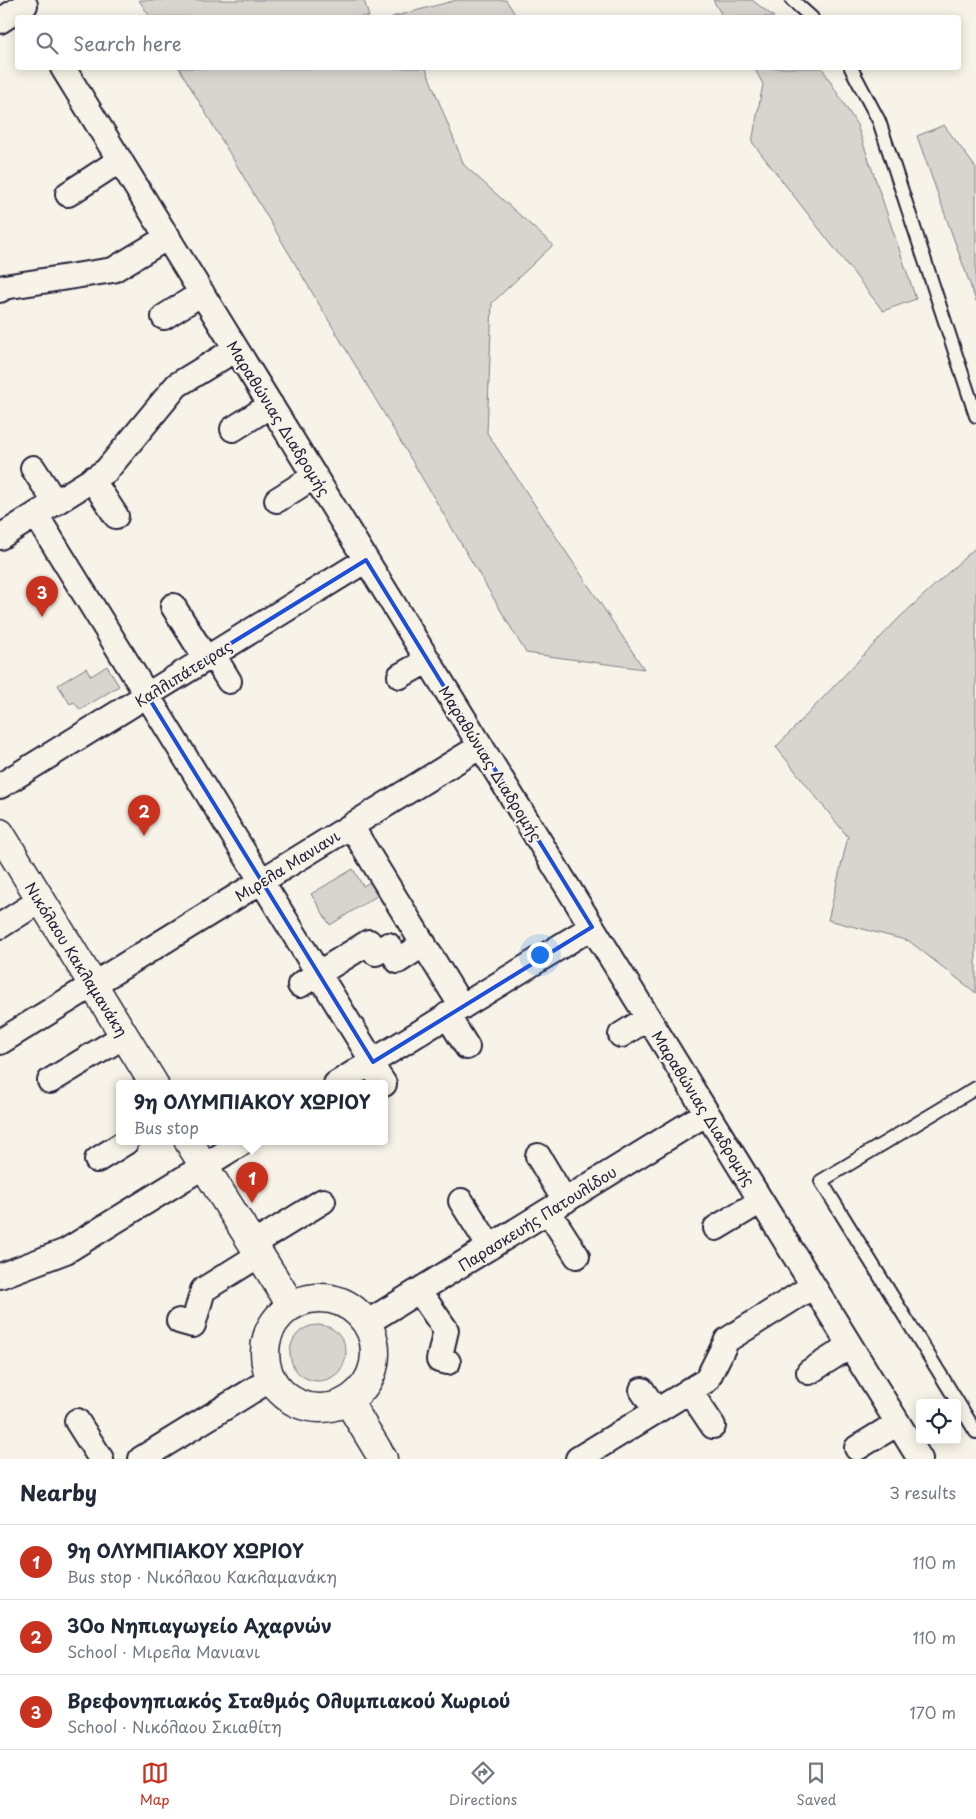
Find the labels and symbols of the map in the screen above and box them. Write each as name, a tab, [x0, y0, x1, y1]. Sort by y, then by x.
street label: Μαραθώνιας Διαδρομής	[222, 336, 336, 500]
pin: 3	[26, 576, 58, 617]
street label: Καλλιπάτειρας	[130, 634, 236, 712]
street label: Μαραθώνιας Διαδρομής	[434, 681, 548, 845]
pin: 2	[128, 795, 160, 836]
street label: Μιρελα Μανιανι	[230, 823, 344, 907]
street label: Νικόλαου Κακλαμανάκη	[20, 877, 134, 1041]
your location	[527, 942, 553, 968]
street label: Μαραθώνιας Διαδρομής	[647, 1026, 761, 1190]
street label: Παρασκευής Πατουλίδου	[453, 1160, 621, 1276]
pin: 1	[236, 1162, 268, 1203]

